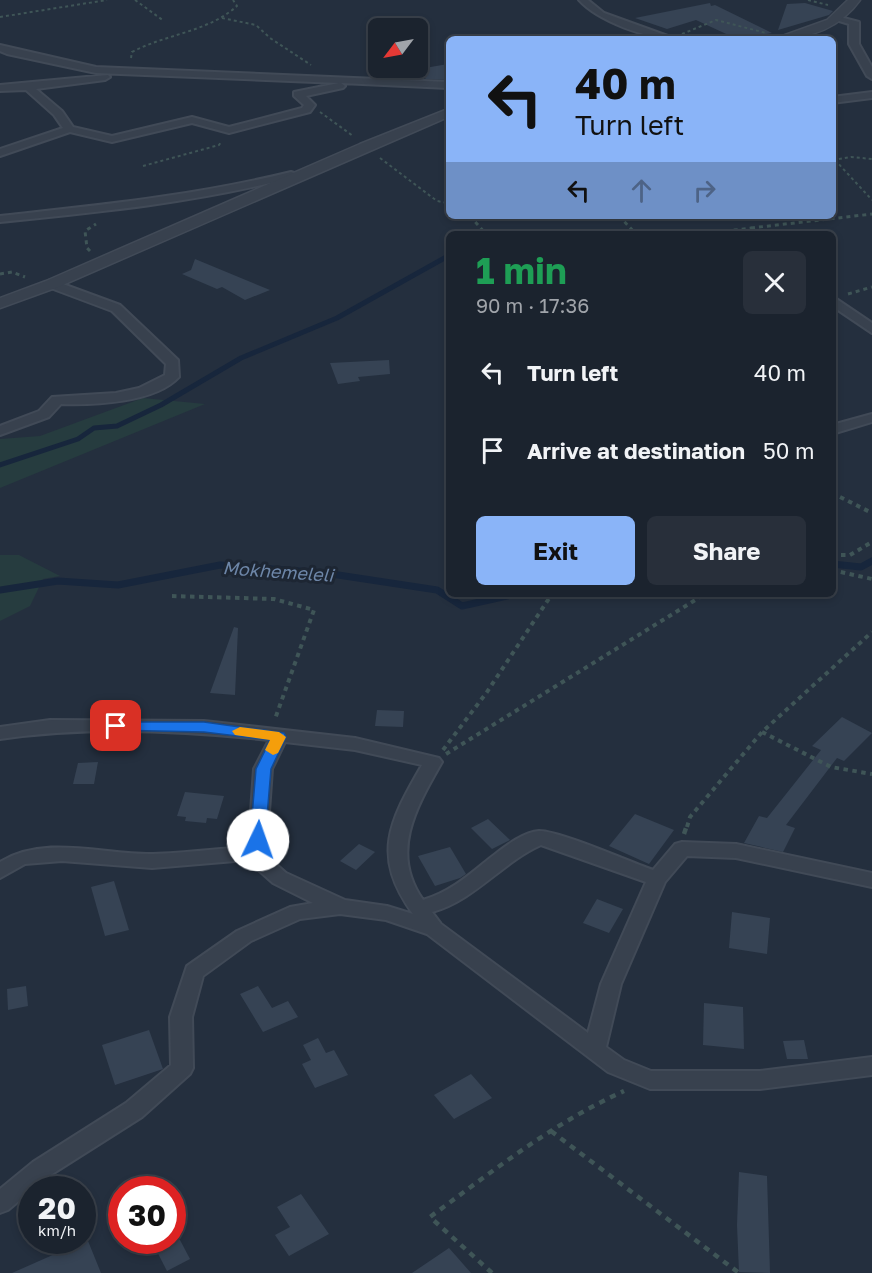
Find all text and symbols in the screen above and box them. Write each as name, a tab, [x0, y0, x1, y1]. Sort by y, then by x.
north arrow	[368, 18, 428, 78]
map controls	[368, 18, 428, 78]
text: 40 m	[575, 58, 676, 108]
icon: left	[476, 60, 554, 138]
text: Turn left	[575, 109, 684, 141]
icon: left	[562, 174, 595, 207]
icon: ahead	[625, 174, 658, 207]
icon: right	[688, 174, 721, 207]
text: 1 min	[476, 249, 567, 292]
button: close	[743, 251, 806, 314]
text: 90 m · 17:36	[476, 293, 589, 317]
icon: left	[476, 356, 509, 389]
text: Turn left	[527, 359, 618, 386]
text: 40 m	[754, 359, 806, 386]
icon: arrive	[476, 434, 509, 467]
text: Arrive at destination	[527, 437, 745, 464]
text: 50 m	[763, 437, 814, 464]
button: Exit	[476, 516, 635, 585]
button: Share	[647, 516, 806, 585]
water label: Mokhemeleli	[222, 556, 336, 586]
pin	[90, 700, 141, 751]
icon: arrive	[99, 709, 132, 742]
position arrow	[226, 808, 290, 872]
speed limit sign: 30	[108, 1176, 186, 1254]
text: 20	[38, 1190, 76, 1226]
text: km/h	[38, 1221, 76, 1239]

